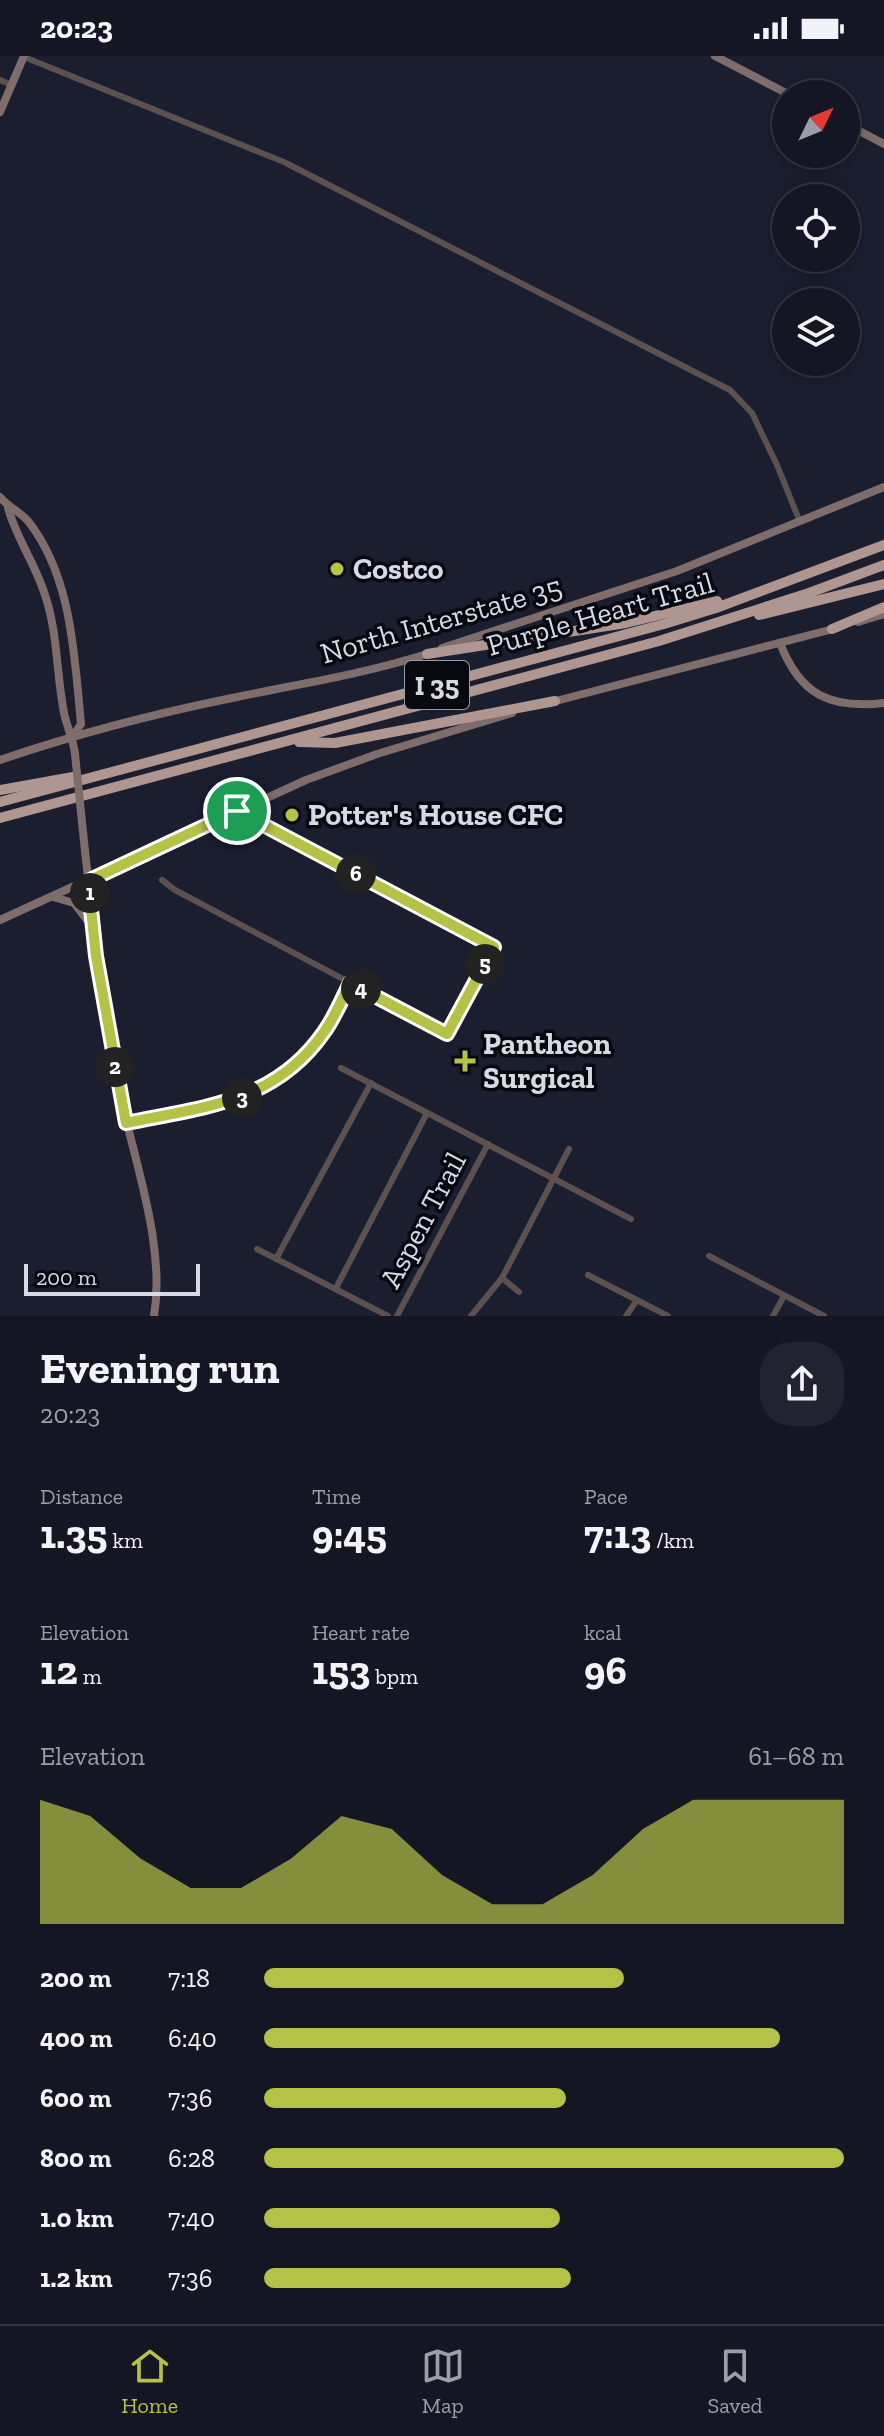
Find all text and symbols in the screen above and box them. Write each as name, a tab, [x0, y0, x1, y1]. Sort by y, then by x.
text: 20:23	[40, 10, 113, 46]
north arrow	[772, 80, 860, 168]
map controls	[772, 80, 860, 376]
button: locate	[772, 184, 860, 272]
button: layers	[772, 288, 860, 376]
place label: Costco	[353, 551, 444, 587]
marker: Costco	[328, 560, 346, 578]
street label: Purple Heart Trail	[482, 564, 718, 664]
street label: North Interstate 35	[316, 568, 566, 672]
road number: I 35	[405, 661, 469, 709]
pin	[203, 777, 271, 845]
icon: arrive	[215, 789, 259, 833]
place label: Potter's House CFC	[308, 797, 563, 833]
marker: Potter's House CFC	[283, 806, 301, 824]
pin: 6	[336, 854, 376, 894]
text: 6	[350, 860, 362, 887]
pin: 1	[70, 873, 110, 913]
text: 1	[86, 879, 94, 906]
pin: 5	[465, 944, 505, 984]
text: 5	[479, 950, 491, 977]
pin: 4	[341, 969, 381, 1009]
text: 4	[355, 975, 367, 1002]
place label: Pantheon Surgical	[483, 1026, 611, 1096]
pin: 2	[95, 1047, 135, 1087]
marker: Pantheon Surgical	[454, 1050, 476, 1072]
text: 2	[109, 1053, 121, 1080]
pin: 3	[222, 1078, 262, 1118]
text: 3	[236, 1084, 248, 1111]
street label: Aspen Trail	[372, 1146, 474, 1294]
scale bar	[24, 1260, 200, 1296]
text: 200 m	[36, 1264, 97, 1291]
text: Evening run	[40, 1341, 280, 1394]
button: share	[760, 1342, 844, 1426]
text: 20:23	[40, 1398, 100, 1430]
text: Distance	[40, 1483, 123, 1510]
text: Time	[312, 1483, 361, 1510]
text: Pace	[584, 1483, 628, 1510]
text: 1.35	[40, 1510, 107, 1558]
text: 9:45	[312, 1510, 387, 1558]
text: 7:13	[584, 1510, 651, 1558]
text: km	[107, 1527, 143, 1554]
text: /km	[651, 1527, 694, 1554]
text: Elevation	[40, 1619, 129, 1646]
text: Heart rate	[312, 1619, 410, 1646]
text: kcal	[584, 1619, 622, 1646]
text: 12	[40, 1646, 78, 1694]
text: 153	[312, 1646, 370, 1694]
text: 96	[584, 1646, 627, 1694]
text: m	[78, 1663, 102, 1690]
text: bpm	[370, 1663, 418, 1690]
text: Elevation	[40, 1740, 145, 1772]
text: 61–68 m	[748, 1740, 844, 1772]
text: 200 m	[40, 1962, 112, 1994]
text: 7:18	[168, 1962, 210, 1994]
text: 400 m	[40, 2022, 112, 2054]
text: 6:40	[168, 2022, 217, 2054]
text: 600 m	[40, 2082, 112, 2114]
text: 7:36	[168, 2082, 213, 2114]
text: 800 m	[40, 2142, 112, 2174]
text: 6:28	[168, 2142, 215, 2174]
text: 1.0 km	[40, 2202, 113, 2234]
text: 7:40	[168, 2202, 215, 2234]
text: 1.2 km	[40, 2262, 112, 2294]
text: 7:36	[168, 2262, 213, 2294]
tab: Home	[121, 2344, 178, 2419]
tab: Map	[421, 2344, 465, 2419]
tab: Saved	[707, 2344, 763, 2419]

